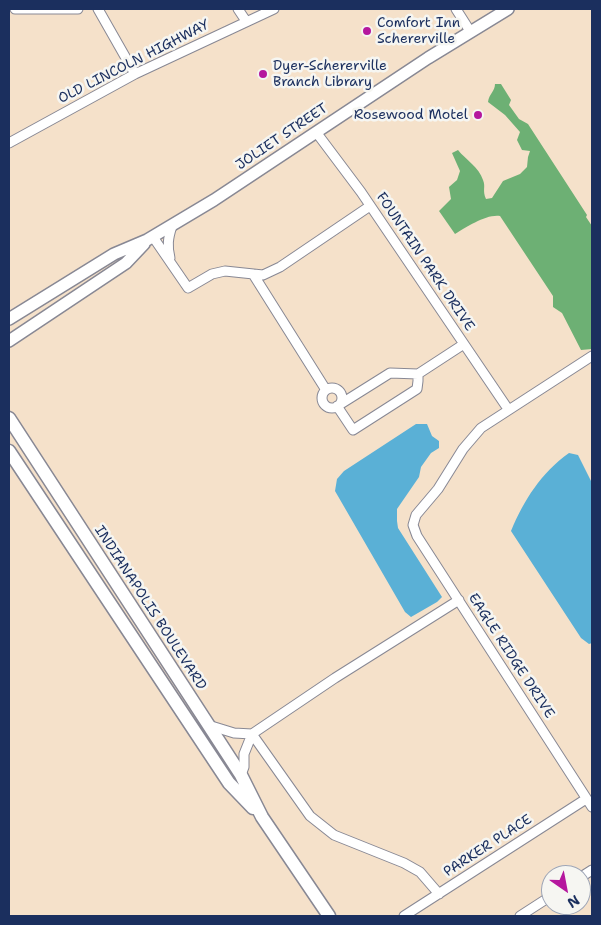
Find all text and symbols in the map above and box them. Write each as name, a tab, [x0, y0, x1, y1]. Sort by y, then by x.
place label: Comfort Inn Schererville	[377, 15, 460, 48]
street label: OLD LINCOLN HIGHWAY	[56, 16, 212, 108]
marker: Comfort Inn Schererville	[361, 25, 373, 37]
place label: Dyer-Schererville Branch Library	[273, 58, 387, 90]
marker: Dyer-Schererville Branch Library	[257, 68, 269, 80]
street label: JOLIET STREET	[233, 100, 331, 174]
place label: Rosewood Motel	[354, 107, 468, 123]
marker: Rosewood Motel	[472, 109, 484, 121]
street label: FOUNTAIN PARK DRIVE	[372, 190, 478, 334]
street label: INDIANAPOLIS BOULEVARD	[90, 523, 210, 693]
street label: EAGLE RIDGE DRIVE	[464, 590, 558, 722]
street label: PARKER PLACE	[441, 811, 535, 881]
north arrow	[541, 865, 591, 915]
text: N	[564, 891, 583, 912]

